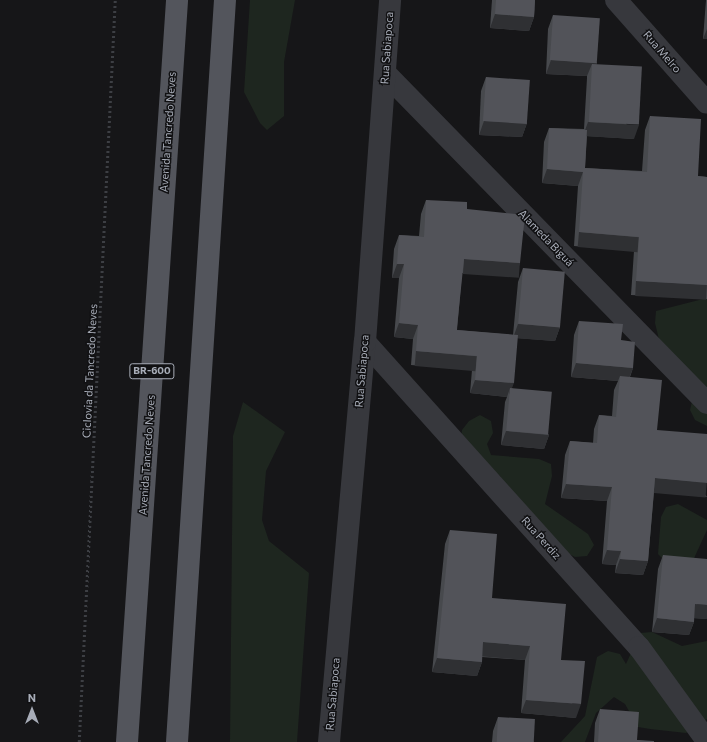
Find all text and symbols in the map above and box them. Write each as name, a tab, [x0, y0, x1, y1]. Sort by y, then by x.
street label: Rua Sabiapoca	[378, 11, 396, 85]
street label: Rua Melro	[640, 28, 684, 76]
street label: Avenida Tancredo Neves	[157, 71, 179, 193]
street label: Alameda Biguá	[516, 207, 576, 269]
street label: Ciclovia da Tancredo Neves	[80, 304, 100, 438]
street label: Rua Sabiapoca	[352, 334, 372, 408]
road number: BR-600	[129, 363, 175, 379]
street label: Avenida Tancredo Neves	[136, 394, 158, 516]
street label: Rua Perdiz	[518, 514, 564, 562]
street label: Rua Sabiapoca	[323, 657, 343, 731]
north arrow	[12, 690, 52, 730]
text: N	[28, 691, 36, 704]

